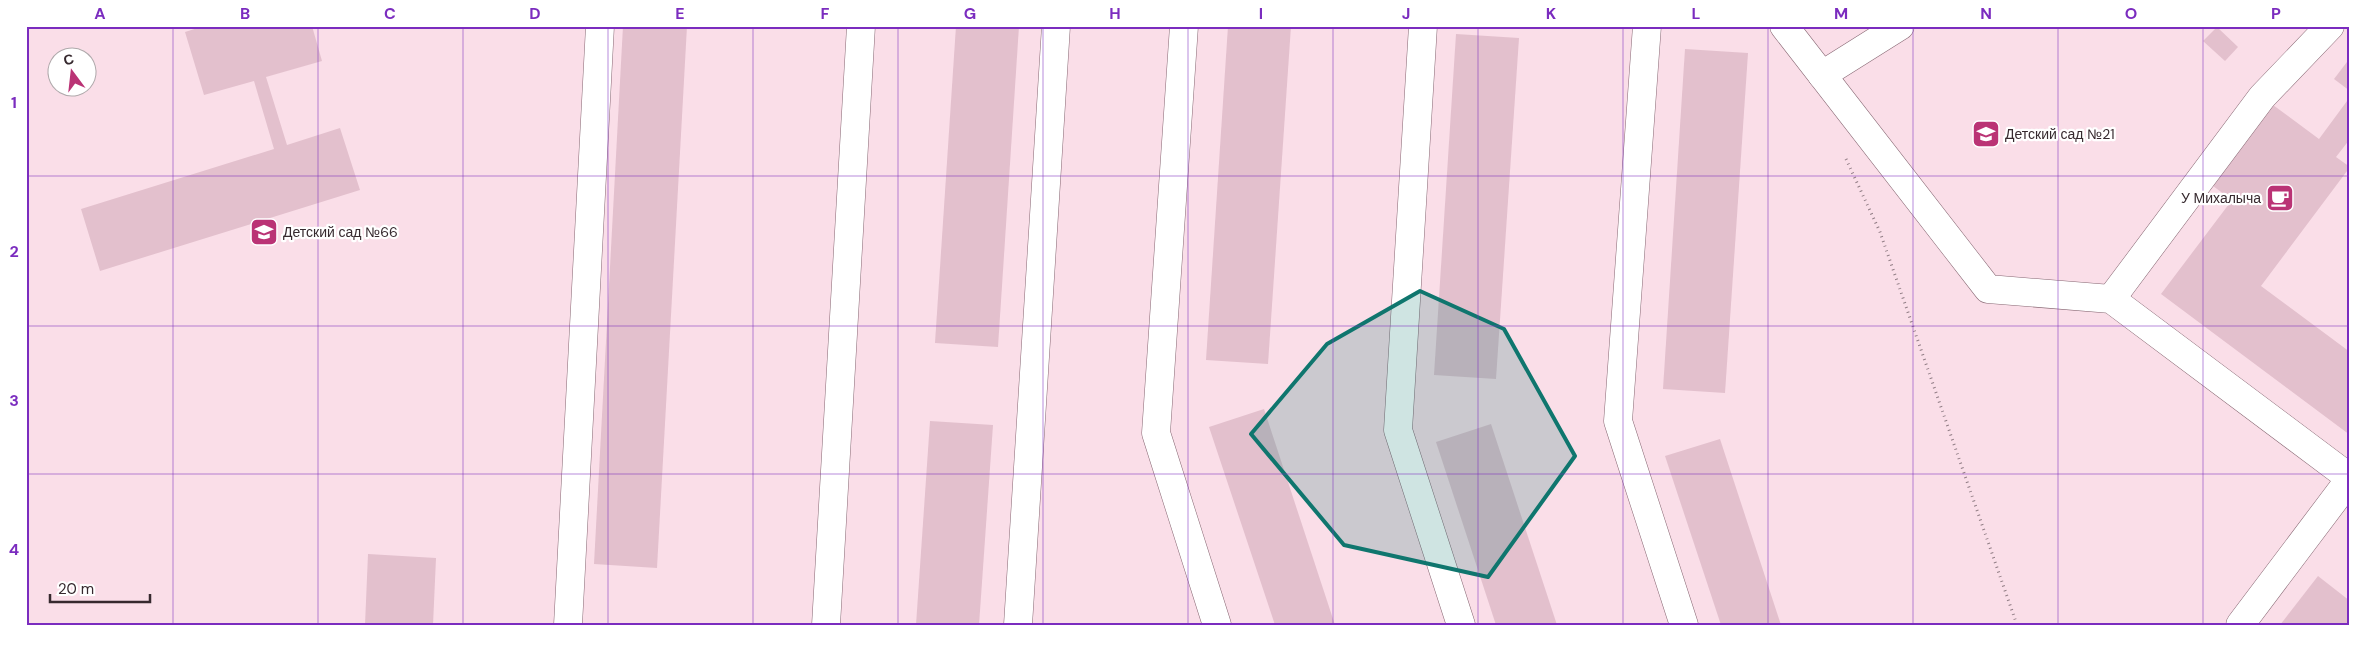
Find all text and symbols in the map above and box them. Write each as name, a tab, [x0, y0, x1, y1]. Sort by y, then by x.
text: A	[94, 3, 106, 24]
text: B	[240, 3, 250, 24]
text: C	[384, 3, 396, 24]
text: D	[529, 3, 541, 24]
text: E	[675, 3, 685, 24]
text: F	[821, 3, 830, 24]
text: G	[964, 3, 976, 24]
text: H	[1109, 3, 1121, 24]
text: I	[1259, 3, 1263, 24]
text: J	[1402, 3, 1410, 24]
text: K	[1546, 3, 1557, 24]
text: L	[1692, 3, 1701, 24]
text: M	[1834, 3, 1848, 24]
text: N	[1980, 3, 1992, 24]
text: O	[2125, 3, 2137, 24]
text: P	[2271, 3, 2281, 24]
north arrow	[48, 48, 98, 98]
text: С	[61, 49, 76, 69]
text: 1	[11, 92, 17, 113]
school or university icon: Детский сад №21	[1971, 119, 2001, 149]
place label: Детский сад №21	[2005, 125, 2115, 143]
cafe icon: У Михалыча	[2265, 183, 2295, 213]
place label: У Михалыча	[2181, 189, 2261, 207]
school or university icon: Детский сад №66	[249, 217, 279, 247]
place label: Детский сад №66	[283, 223, 398, 241]
text: 2	[9, 241, 19, 262]
text: 3	[9, 390, 19, 411]
text: 4	[9, 539, 19, 560]
scale bar	[50, 571, 150, 603]
text: 20 m	[58, 579, 94, 599]

